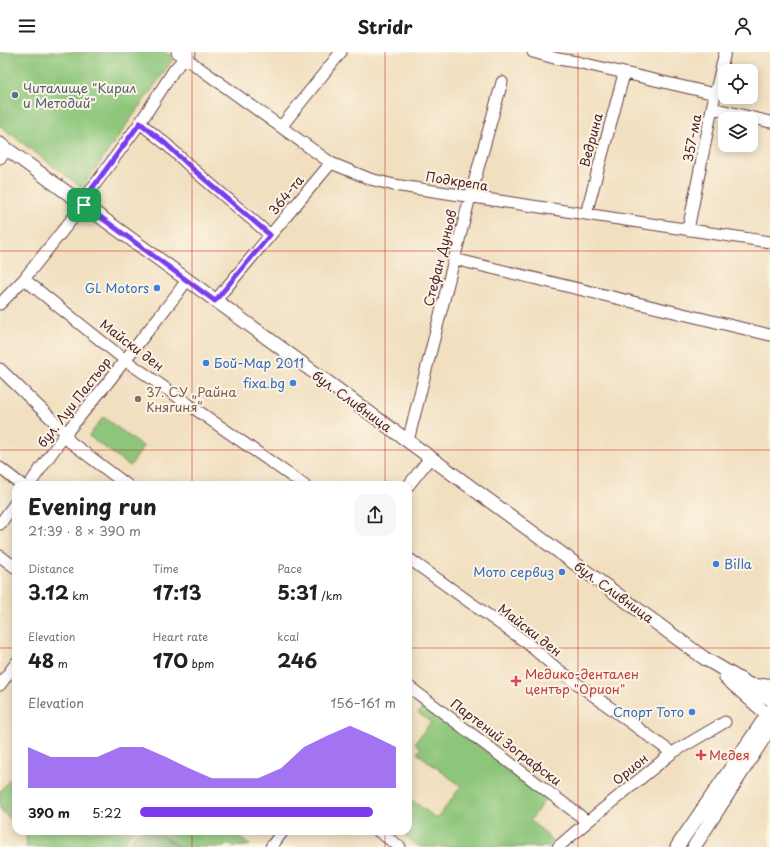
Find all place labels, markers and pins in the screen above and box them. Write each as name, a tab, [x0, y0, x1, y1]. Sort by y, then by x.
place label: Читалище "Кирил и Методий"	[23, 78, 136, 112]
marker: Читалище "Кирил и Методий"	[10, 90, 20, 100]
pin	[67, 188, 101, 222]
place label: GL Motors	[85, 278, 149, 297]
marker: GL Motors	[152, 283, 162, 293]
place label: Бой-Мар 2011	[214, 353, 304, 372]
marker: Бой-Мар 2011	[201, 358, 211, 368]
place label: fixa.bg	[243, 373, 285, 392]
marker: fixa.bg	[288, 378, 298, 388]
place label: 37. СУ „Райна Княгиня“	[146, 382, 237, 416]
marker: 37. СУ „Райна Княгиня“	[133, 394, 143, 404]
place label: Billa	[724, 554, 753, 573]
marker: Billa	[711, 559, 721, 569]
place label: Мото сервиз	[473, 562, 554, 581]
marker: Мото сервиз	[557, 567, 567, 577]
place label: Медико-дентален център "Орион"	[525, 664, 639, 698]
marker: Медико-дентален център "Орион"	[510, 675, 522, 687]
place label: Спорт Тото	[613, 702, 684, 721]
marker: Спорт Тото	[687, 707, 697, 717]
place label: Медея	[709, 745, 750, 764]
marker: Медея	[696, 750, 706, 760]

